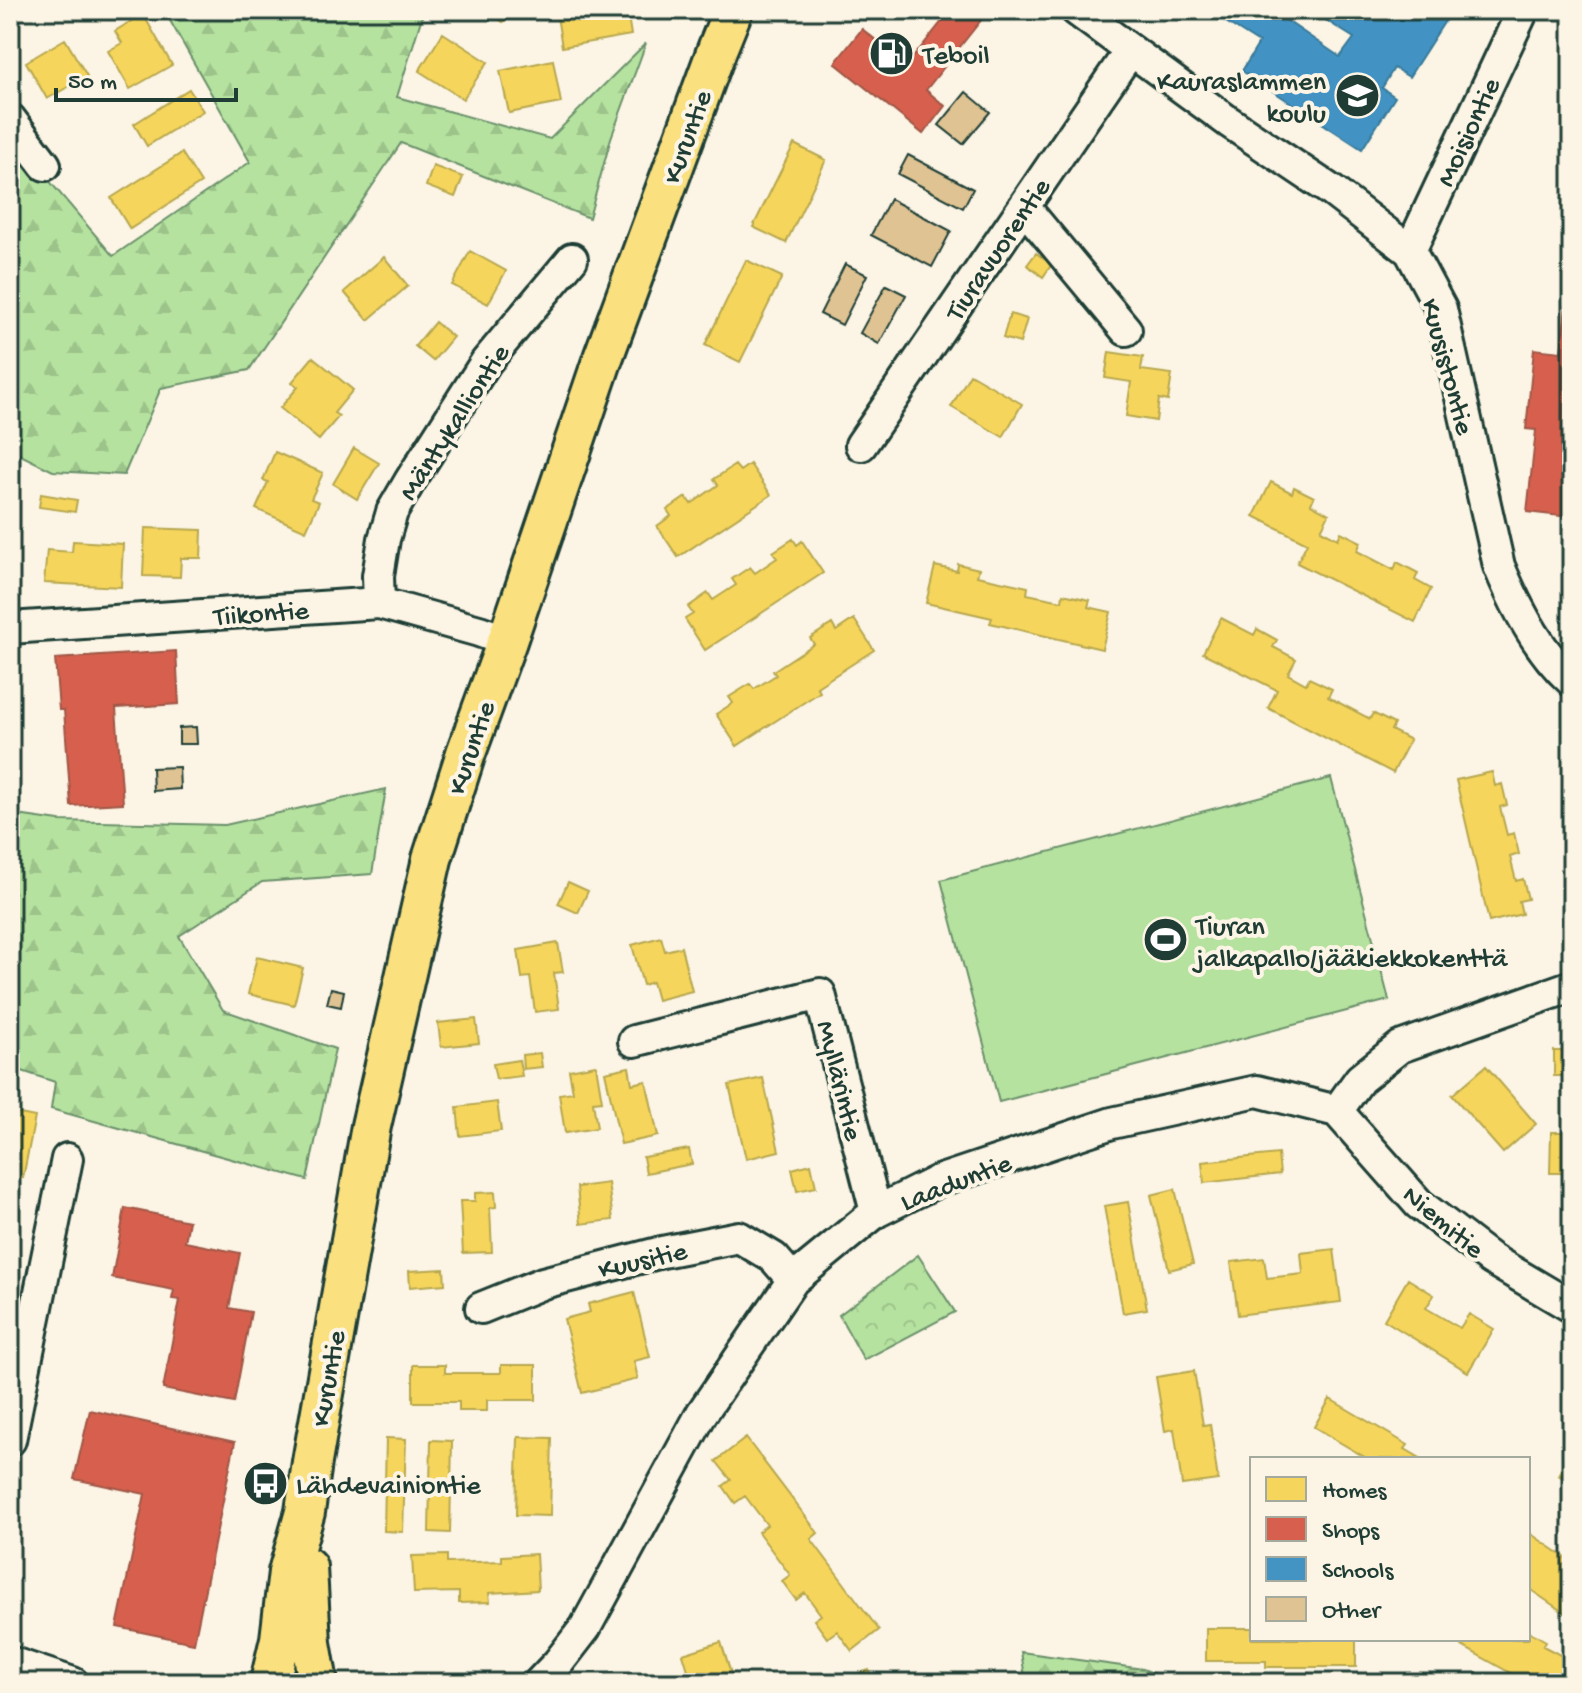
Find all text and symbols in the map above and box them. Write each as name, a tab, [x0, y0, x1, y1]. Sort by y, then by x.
fuel station icon: Teboil	[868, 29, 916, 77]
place label: Teboil	[921, 41, 990, 74]
scale bar	[56, 52, 236, 102]
place label: Kauraslammen koulu	[1157, 67, 1327, 132]
text: 50 m	[68, 69, 117, 98]
school or university icon: Kauraslammen koulu	[1333, 71, 1381, 119]
street label: Moisiontie	[1431, 73, 1510, 193]
street label: Kuruntie	[657, 86, 721, 189]
street label: Tiuravuorentie	[939, 172, 1060, 330]
street label: Kuusistontie	[1412, 295, 1480, 439]
street label: Mäntykalliontie	[393, 339, 519, 508]
street label: Tiikontie	[211, 596, 310, 635]
street label: Kuruntie	[442, 697, 505, 800]
place label: Tiuran jalkapallo/jääkiekkokenttä	[1192, 912, 1509, 977]
sports icon: Tiuran jalkapallo/jääkiekkokenttä	[1141, 916, 1189, 964]
street label: Myllärintie	[807, 1018, 869, 1145]
street label: Laaduntie	[896, 1148, 1017, 1220]
street label: Niemitie	[1394, 1180, 1490, 1268]
street label: Kuusitie	[595, 1236, 691, 1289]
street label: Kuruntie	[306, 1328, 355, 1429]
legend	[1250, 1457, 1530, 1641]
bus stop icon: Lähdevainiontie	[241, 1459, 289, 1507]
place label: Lähdevainiontie	[296, 1471, 481, 1504]
text: Homes	[1322, 1478, 1388, 1507]
text: Shops	[1322, 1518, 1380, 1547]
text: Schools	[1322, 1558, 1394, 1587]
text: Other	[1322, 1598, 1383, 1627]

